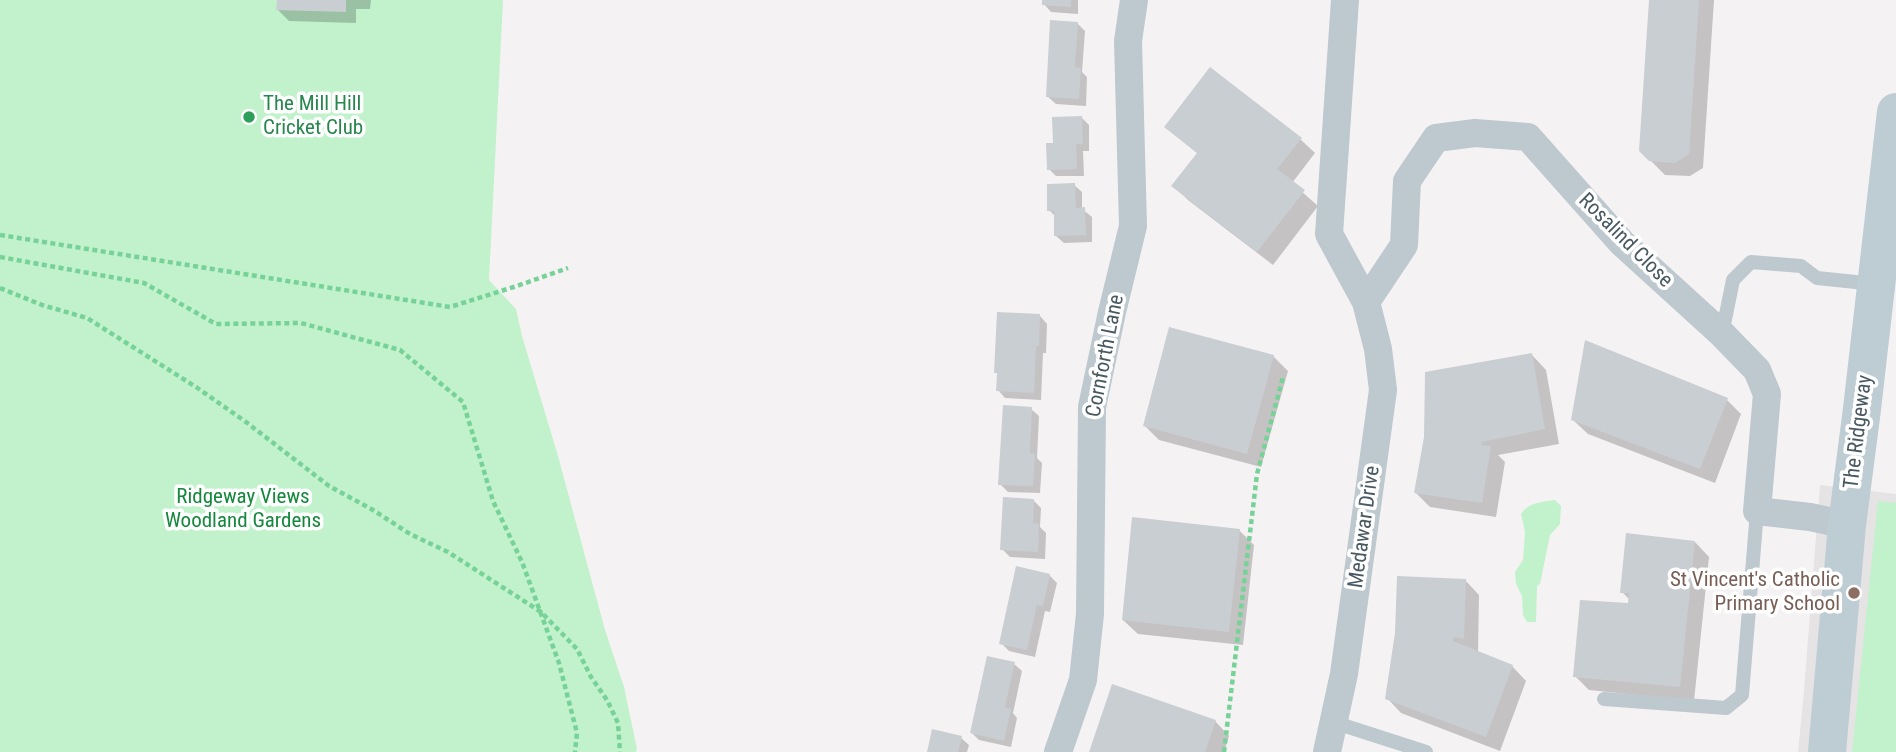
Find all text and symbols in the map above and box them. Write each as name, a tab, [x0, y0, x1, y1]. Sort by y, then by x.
place label: The Mill Hill Cricket Club	[263, 92, 363, 142]
marker: The Mill Hill Cricket Club	[241, 109, 257, 125]
street label: Rosalind Close	[1573, 189, 1677, 293]
street label: Cornforth Lane	[1082, 293, 1130, 419]
street label: The Ridgeway	[1840, 374, 1878, 490]
street label: Medawar Drive	[1344, 464, 1386, 590]
park label: Ridgeway Views Woodland Gardens	[165, 485, 321, 535]
place label: St Vincent's Catholic Primary School	[1670, 568, 1840, 618]
marker: St Vincent's Catholic Primary School	[1846, 585, 1862, 601]

